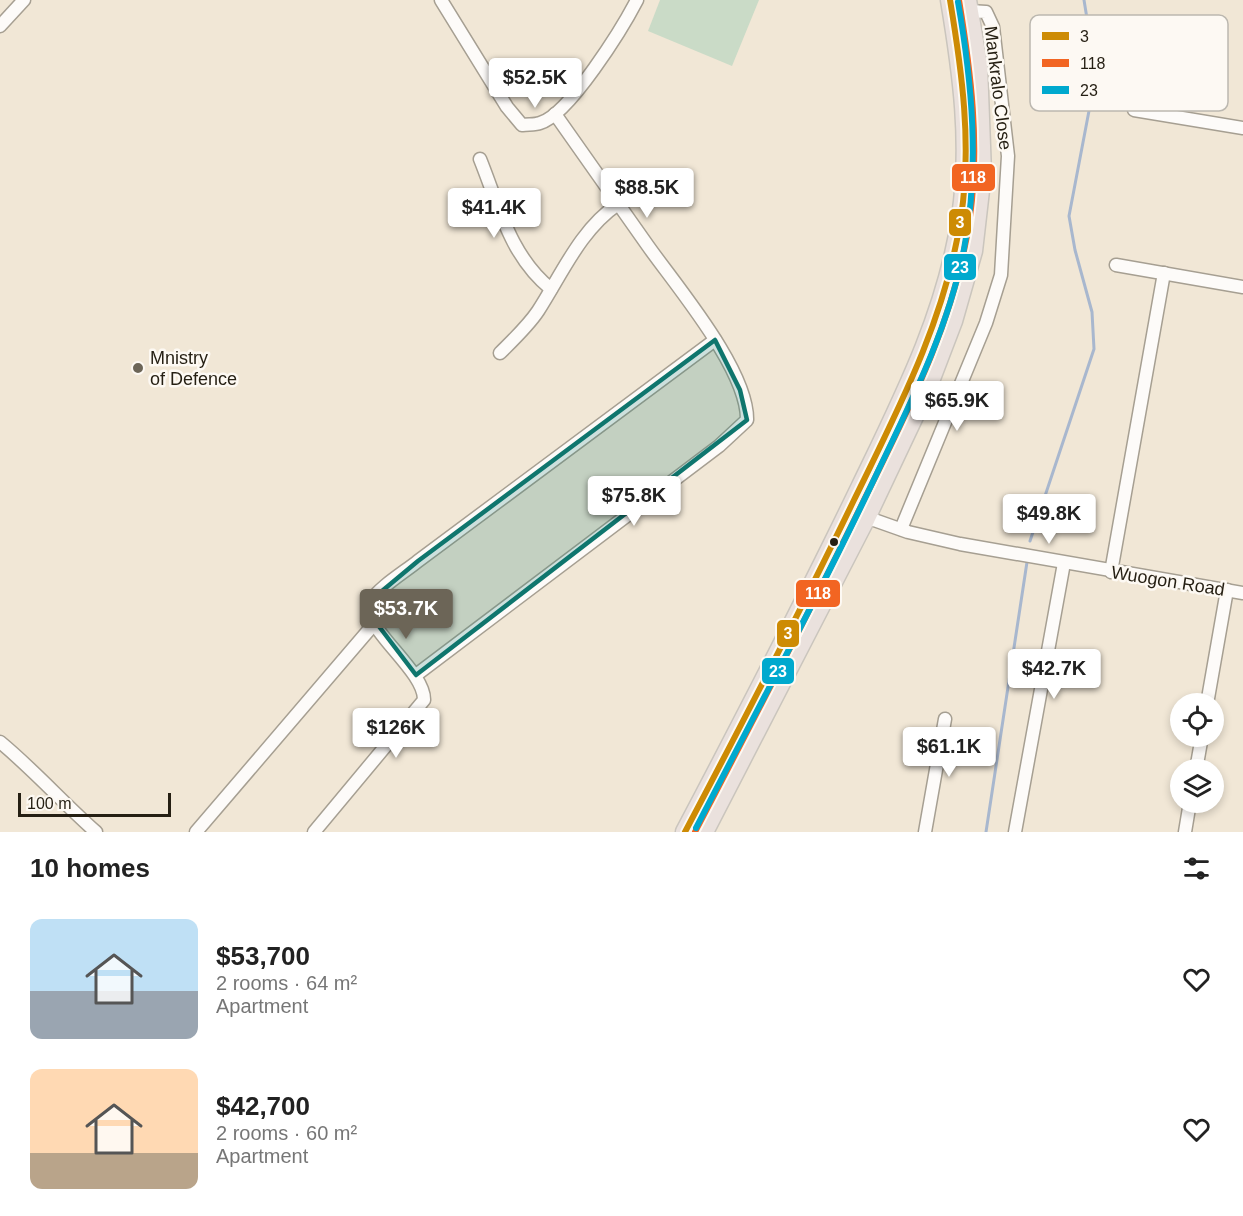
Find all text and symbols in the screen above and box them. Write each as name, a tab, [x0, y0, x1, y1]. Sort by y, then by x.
legend	[1030, 15, 1228, 111]
street label: Mankralo Close	[980, 25, 1016, 151]
text: 3	[1080, 28, 1089, 45]
text: 118	[1080, 55, 1106, 72]
pin: $52.5K	[486, 58, 584, 109]
text: $52.5K	[503, 66, 567, 88]
text: 23	[1080, 82, 1098, 99]
line badge: 118	[951, 163, 996, 192]
pin: $88.5K	[598, 168, 696, 219]
text: 118	[960, 169, 986, 186]
text: $88.5K	[615, 176, 679, 198]
pin: $41.4K	[445, 188, 543, 239]
text: $41.4K	[462, 196, 526, 218]
line badge: 3	[948, 208, 972, 237]
text: 3	[956, 214, 965, 231]
line badge: 23	[943, 253, 977, 281]
text: 23	[951, 259, 969, 276]
place label: Mnistry of Defence	[150, 348, 237, 389]
marker: Mnistry of Defence	[131, 361, 145, 375]
pin: $65.9K	[908, 381, 1006, 432]
text: $65.9K	[925, 389, 989, 411]
pin: $75.8K	[585, 476, 683, 527]
text: $75.8K	[602, 484, 666, 506]
pin: $49.8K	[1000, 494, 1098, 545]
text: $49.8K	[1017, 502, 1081, 524]
unlabelled marker	[828, 536, 840, 548]
street label: Wuogon Road	[1110, 562, 1226, 600]
line badge: 118	[795, 579, 841, 608]
text: 118	[805, 585, 831, 602]
pin: $53.7K	[357, 589, 455, 640]
text: $53.7K	[374, 597, 438, 619]
line badge: 3	[776, 619, 800, 648]
text: 3	[784, 625, 793, 642]
pin: $42.7K	[1005, 649, 1103, 700]
line badge: 23	[761, 657, 795, 685]
text: $42.7K	[1022, 657, 1086, 679]
text: 23	[769, 663, 787, 680]
map controls	[1170, 693, 1224, 813]
button: locate	[1170, 693, 1224, 747]
pin: $126K	[354, 708, 438, 759]
text: $126K	[367, 716, 425, 738]
pin: $61.1K	[900, 727, 998, 778]
text: $61.1K	[917, 735, 981, 757]
button: layers	[1170, 759, 1224, 813]
scale bar	[18, 790, 171, 818]
text: 100 m	[27, 795, 71, 812]
icon: filters	[1180, 852, 1213, 885]
text: 10 homes	[30, 853, 150, 883]
text: $53,700	[216, 941, 310, 971]
icon: home	[78, 943, 150, 1015]
icon: heart	[1180, 963, 1213, 996]
text: 2 rooms · 64 m²	[216, 972, 357, 994]
text: Apartment	[216, 995, 308, 1017]
text: $42,700	[216, 1091, 310, 1121]
icon: home	[78, 1093, 150, 1165]
icon: heart	[1180, 1113, 1213, 1146]
text: 2 rooms · 60 m²	[216, 1122, 357, 1144]
text: Apartment	[216, 1145, 308, 1167]

